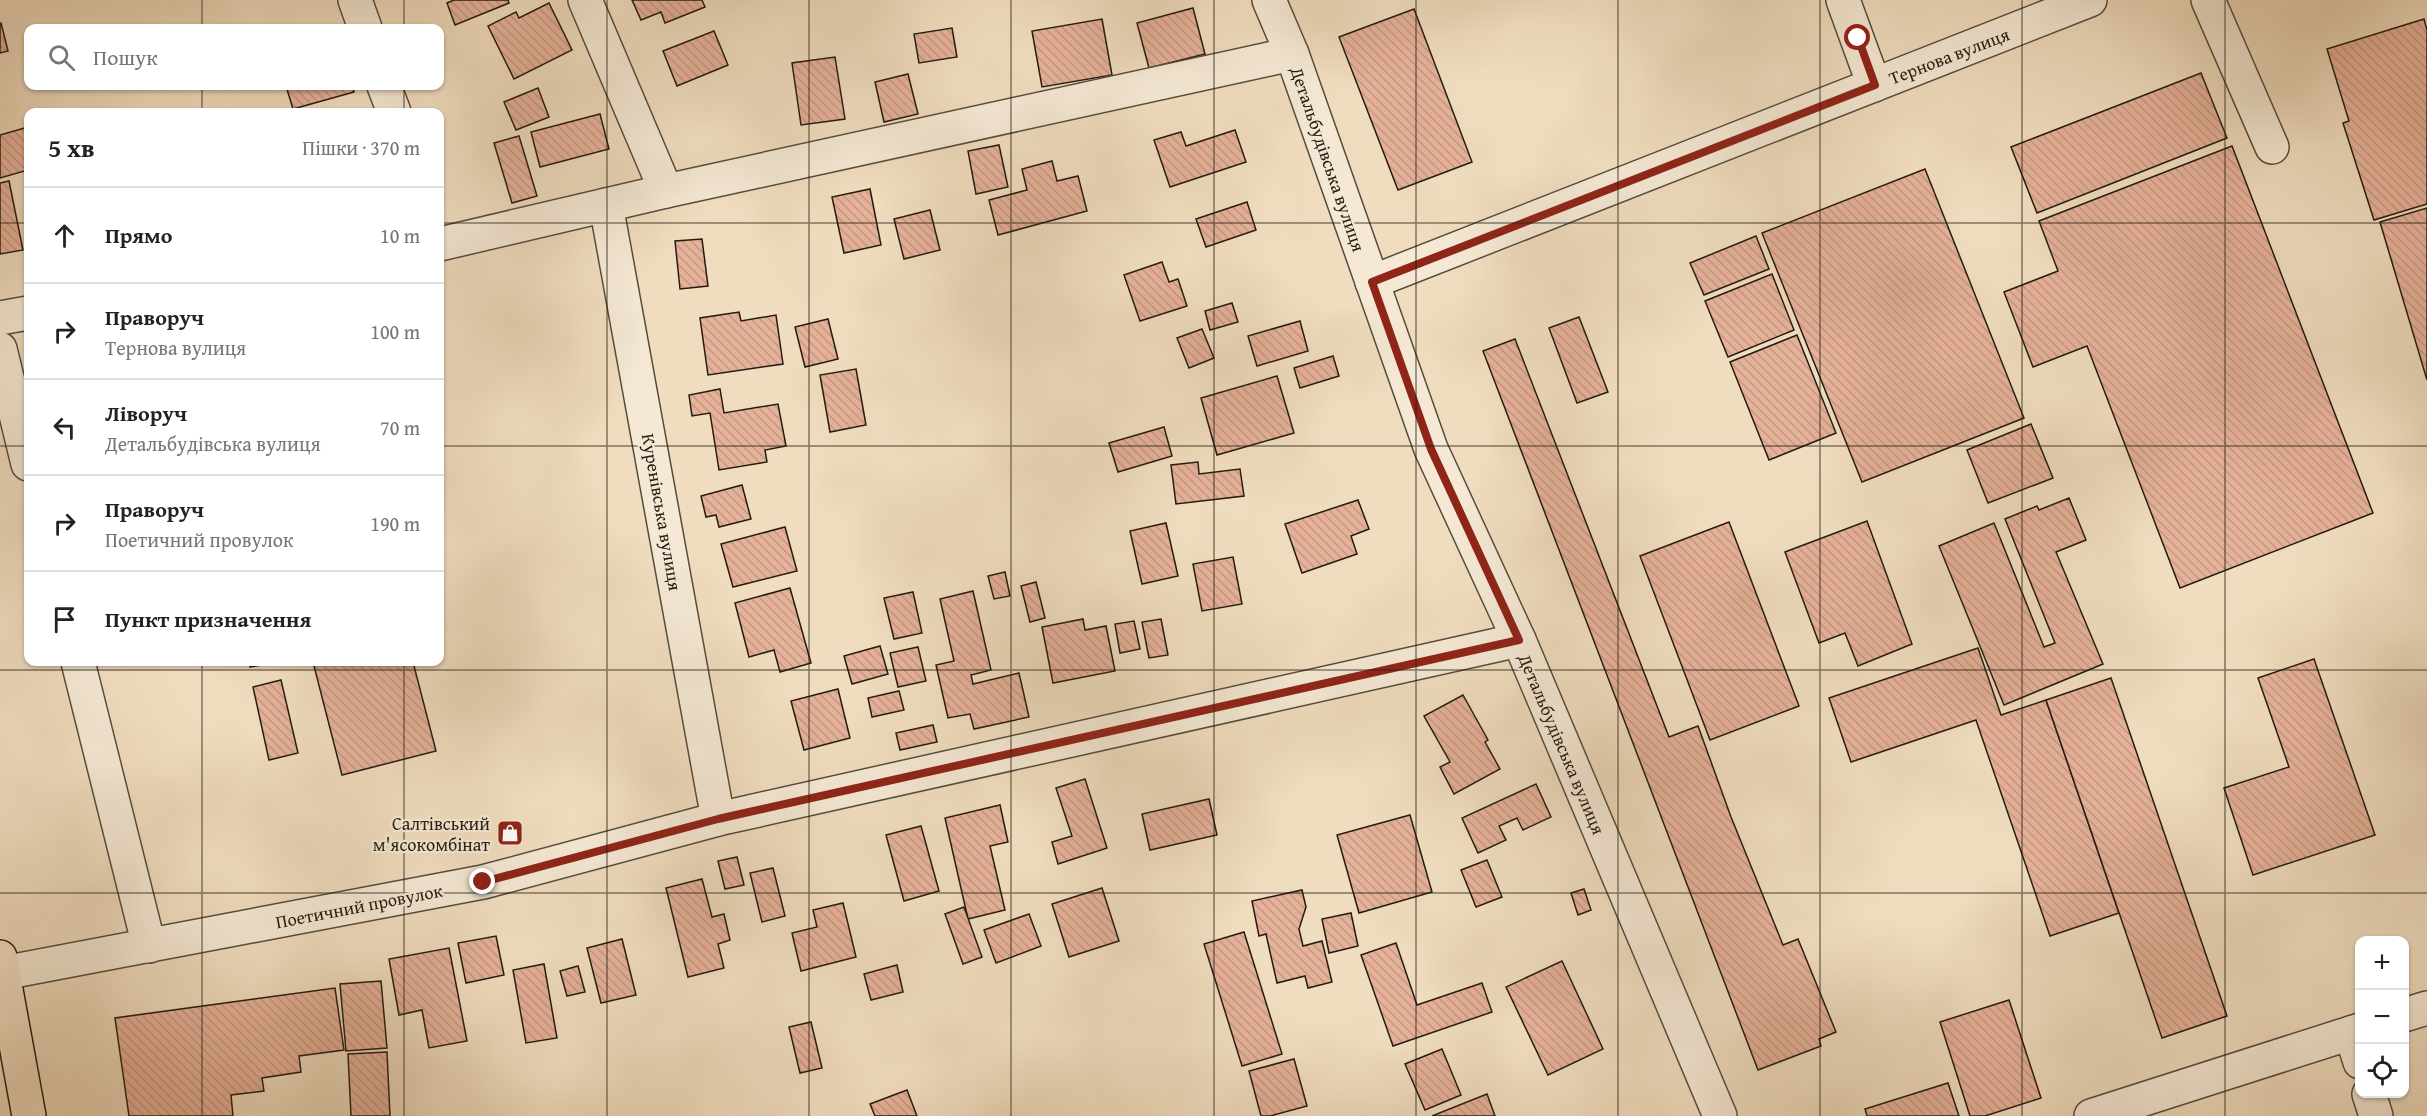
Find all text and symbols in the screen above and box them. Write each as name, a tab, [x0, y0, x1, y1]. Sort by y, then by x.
street label: Тернова вулиця	[1885, 21, 2013, 91]
search box	[24, 24, 444, 90]
route start	[1844, 24, 1870, 50]
icon: search	[45, 41, 78, 74]
text: Пошук	[93, 41, 158, 73]
street label: Детальбудівська вулиця	[1283, 62, 1372, 255]
text: 5 хв	[48, 128, 95, 167]
text: Пішки · 370 m	[302, 133, 420, 162]
icon: ahead	[48, 219, 81, 252]
text: Прямо	[105, 219, 172, 251]
text: 10 m	[380, 221, 420, 250]
text: Праворуч	[105, 301, 204, 333]
icon: right	[48, 315, 81, 348]
text: 100 m	[370, 317, 420, 346]
text: Тернова вулиця	[105, 333, 246, 362]
text: Ліворуч	[105, 397, 187, 429]
icon: left	[48, 411, 81, 444]
text: 70 m	[380, 413, 420, 442]
text: Детальбудівська вулиця	[105, 429, 321, 458]
street label: Куренівська вулиця	[635, 431, 689, 593]
text: Праворуч	[105, 493, 204, 525]
icon: right	[48, 507, 81, 540]
text: 190 m	[370, 509, 420, 538]
text: Поетичний провулок	[105, 525, 293, 554]
icon: arrive	[48, 603, 81, 636]
text: Пункт призначення	[105, 603, 311, 635]
street label: Детальбудівська вулиця	[1511, 649, 1612, 839]
place label: Салтівський м'ясокомбінат	[373, 810, 490, 858]
shop icon: Салтівський м'ясокомбінат	[495, 818, 525, 848]
route end	[469, 868, 495, 894]
street label: Поетичний провулок	[273, 876, 445, 935]
map controls	[2355, 936, 2409, 1098]
button: +	[2355, 936, 2409, 990]
button: −	[2355, 990, 2409, 1044]
button: locate	[2355, 1044, 2409, 1098]

